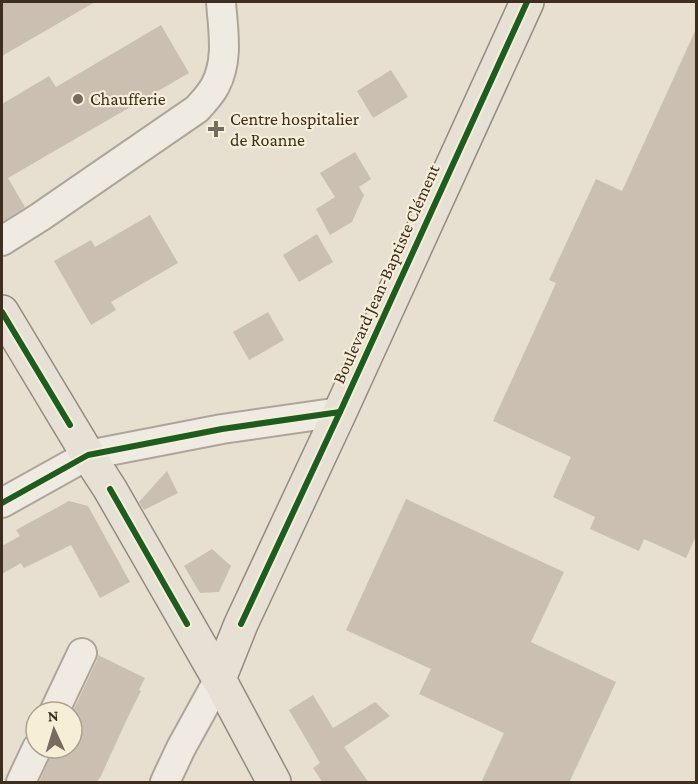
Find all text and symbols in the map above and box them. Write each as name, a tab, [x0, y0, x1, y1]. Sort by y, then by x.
place label: Chaufferie	[90, 89, 166, 109]
marker: Chaufferie	[71, 92, 85, 106]
place label: Centre hospitalier de Roanne	[230, 109, 360, 150]
marker: Centre hospitalier de Roanne	[207, 120, 225, 138]
street label: Boulevard Jean-Baptiste Clément	[328, 160, 444, 387]
north arrow	[24, 700, 84, 760]
text: N	[47, 707, 59, 724]

